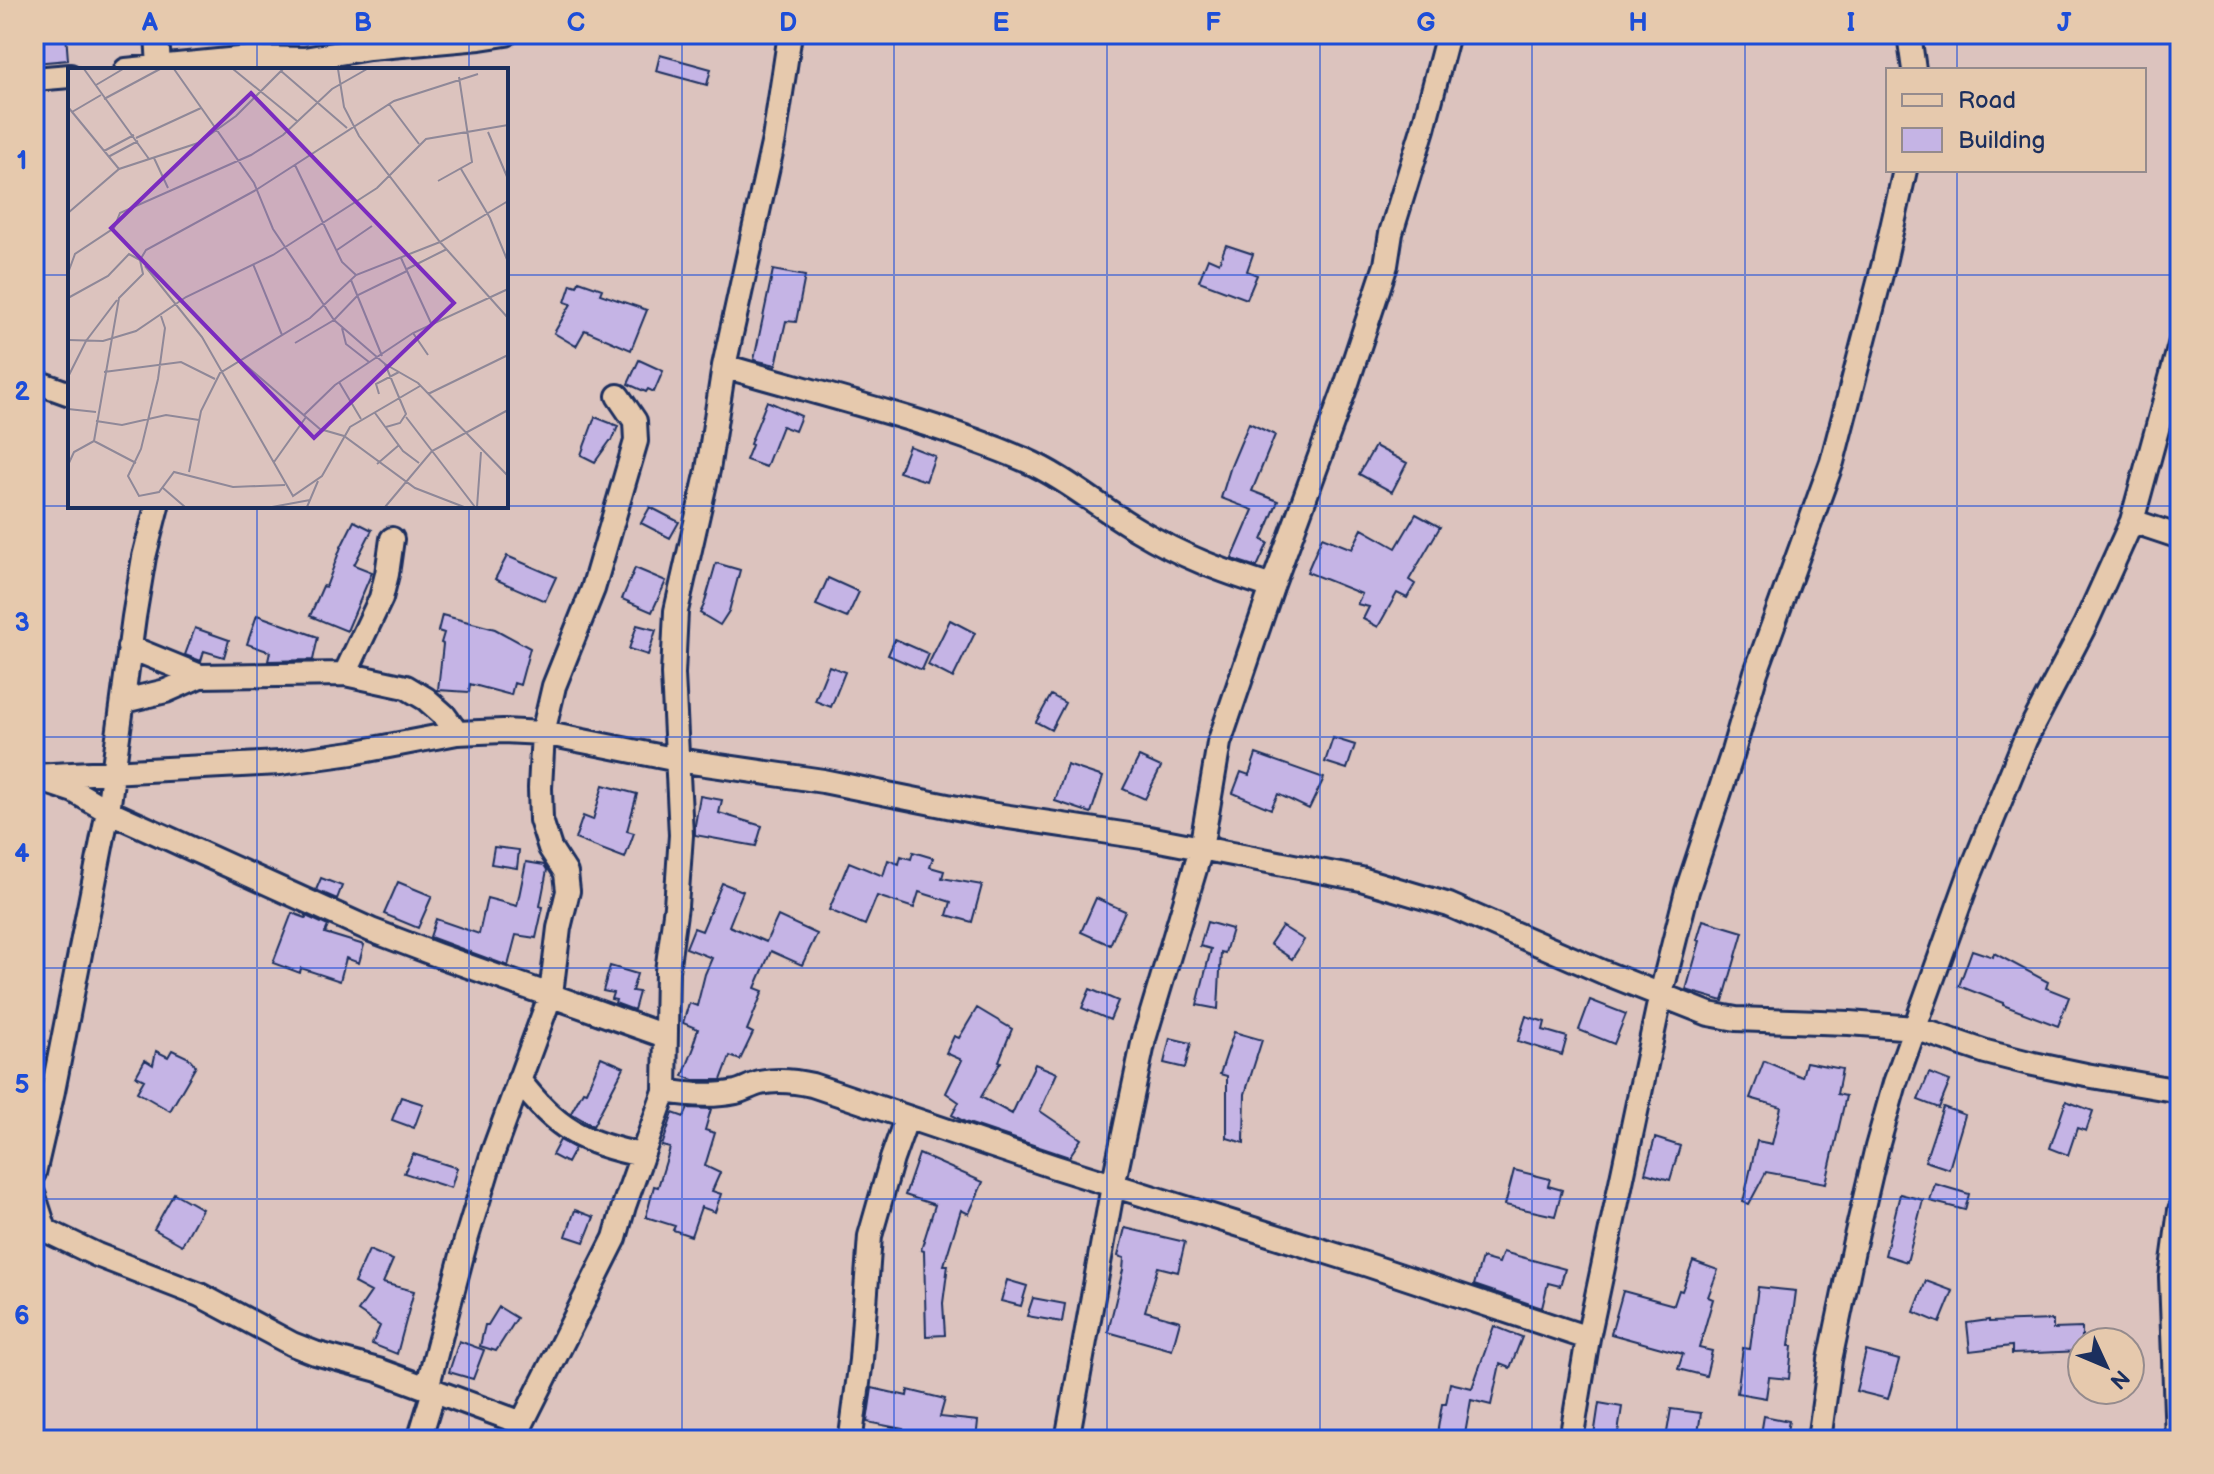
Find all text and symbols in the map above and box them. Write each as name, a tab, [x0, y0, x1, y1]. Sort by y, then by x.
text: A	[141, 8, 158, 39]
text: B	[354, 8, 372, 39]
text: C	[567, 8, 585, 39]
text: D	[779, 8, 797, 39]
text: E	[993, 8, 1010, 39]
text: F	[1205, 8, 1221, 39]
text: G	[1416, 8, 1436, 39]
text: H	[1628, 8, 1648, 39]
text: I	[1847, 8, 1855, 39]
text: J	[2057, 8, 2072, 39]
inset map	[68, 68, 508, 508]
legend	[1886, 68, 2146, 172]
text: Road	[1958, 86, 2016, 115]
text: Building	[1958, 126, 2045, 155]
text: 1	[17, 146, 27, 177]
text: 2	[14, 377, 30, 408]
text: 3	[14, 608, 30, 639]
text: 4	[14, 839, 30, 870]
text: 5	[14, 1070, 30, 1101]
text: 6	[14, 1301, 30, 1332]
north arrow	[2066, 1326, 2146, 1406]
text: N	[2104, 1364, 2135, 1394]

